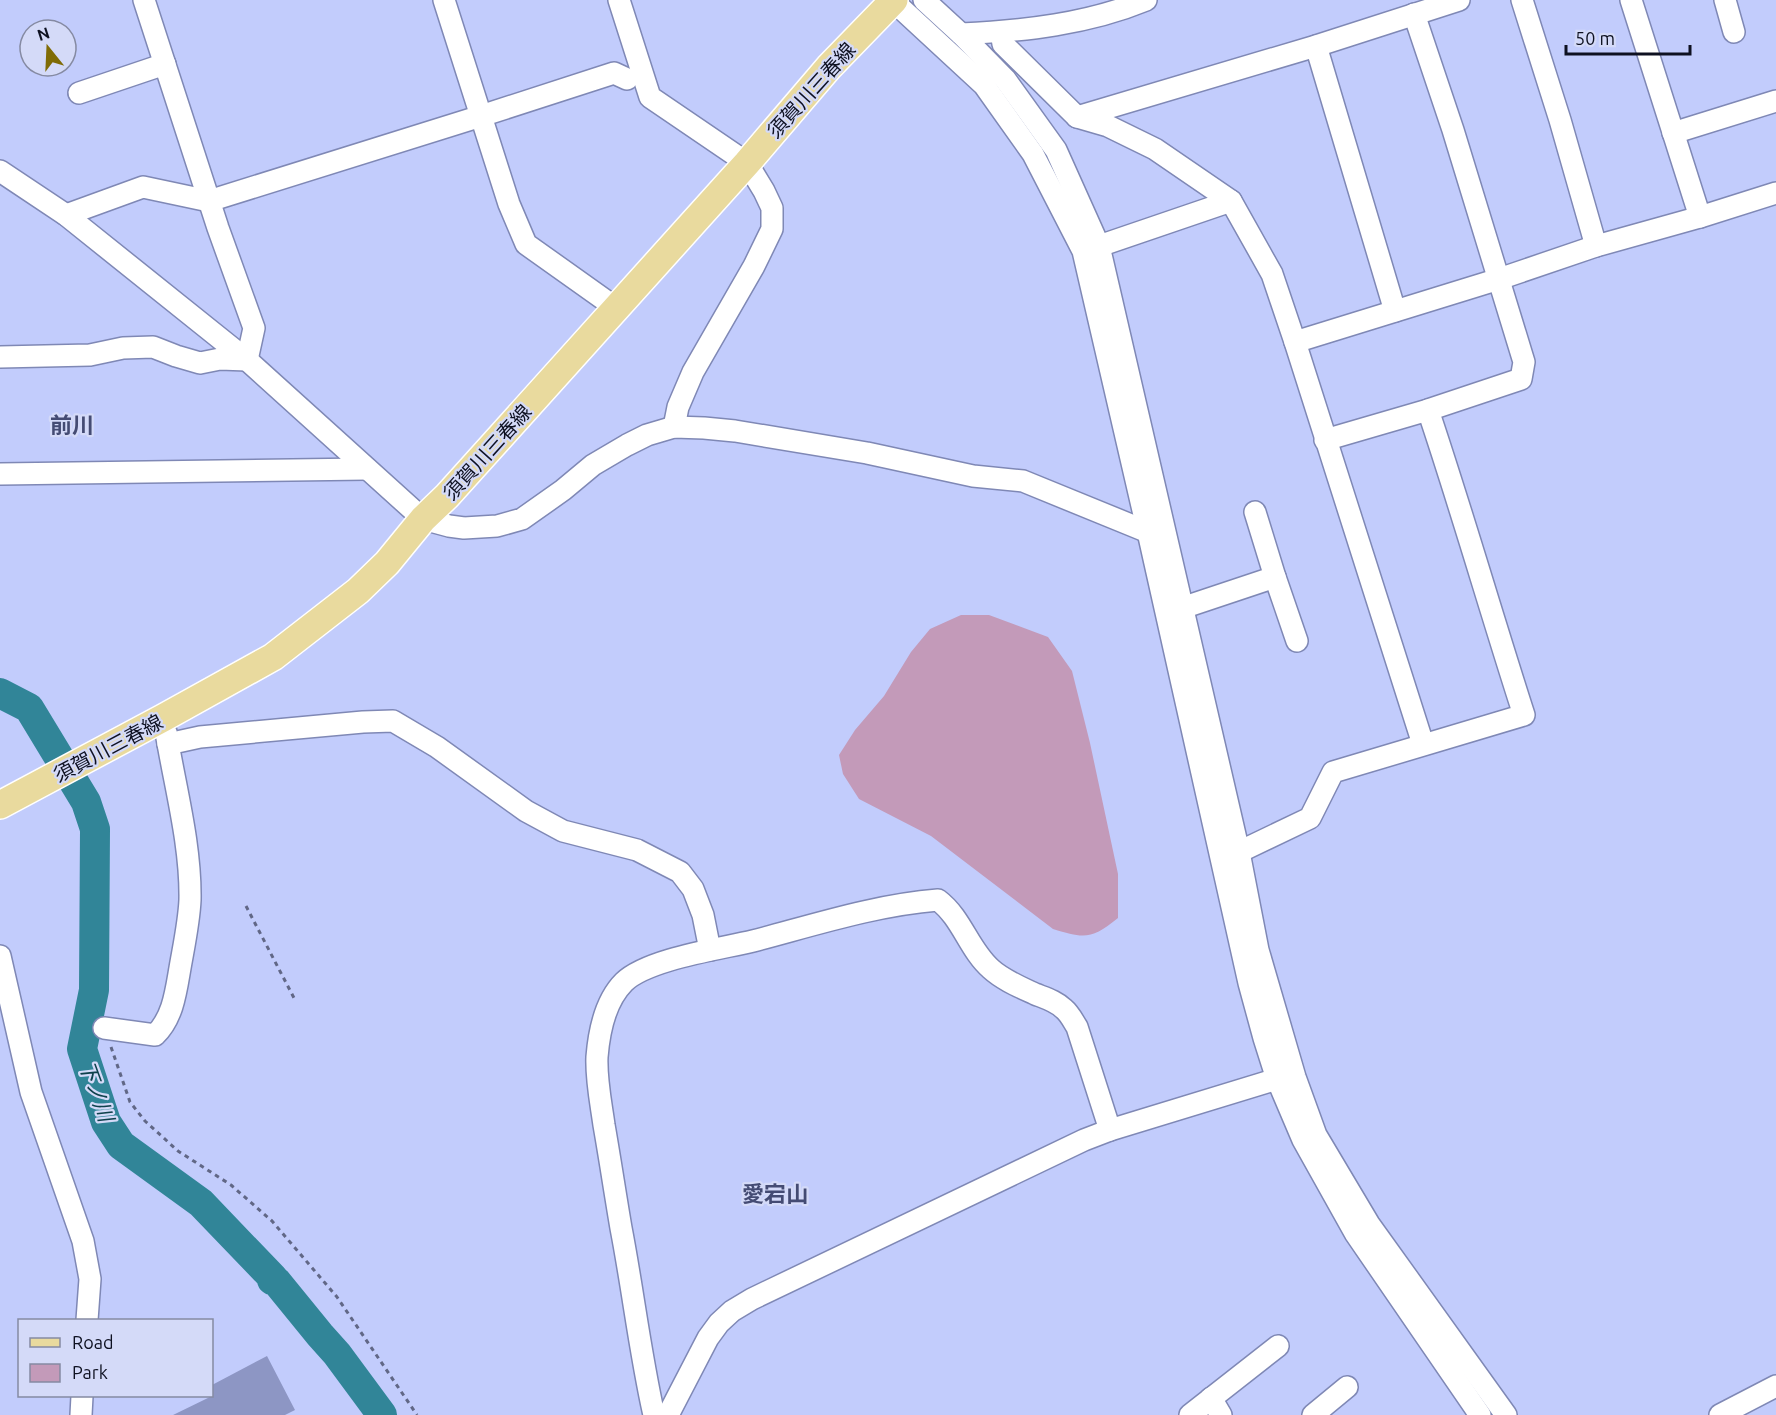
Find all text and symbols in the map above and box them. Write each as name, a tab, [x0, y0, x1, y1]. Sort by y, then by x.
north arrow	[18, 18, 78, 78]
scale bar	[1566, 18, 1690, 56]
text: N	[35, 23, 52, 44]
text: 50 m	[1575, 28, 1615, 48]
street label: 須賀川三春線	[762, 38, 860, 142]
street label: 須賀川三春線	[438, 400, 536, 504]
district label: 前川	[50, 412, 94, 437]
street label: 須賀川三春線	[50, 710, 166, 786]
water label: 下ノ川	[75, 1057, 120, 1127]
district label: 愛宕山	[742, 1181, 808, 1206]
legend	[18, 1319, 213, 1397]
text: Road	[72, 1332, 114, 1352]
text: Park	[72, 1362, 108, 1382]

